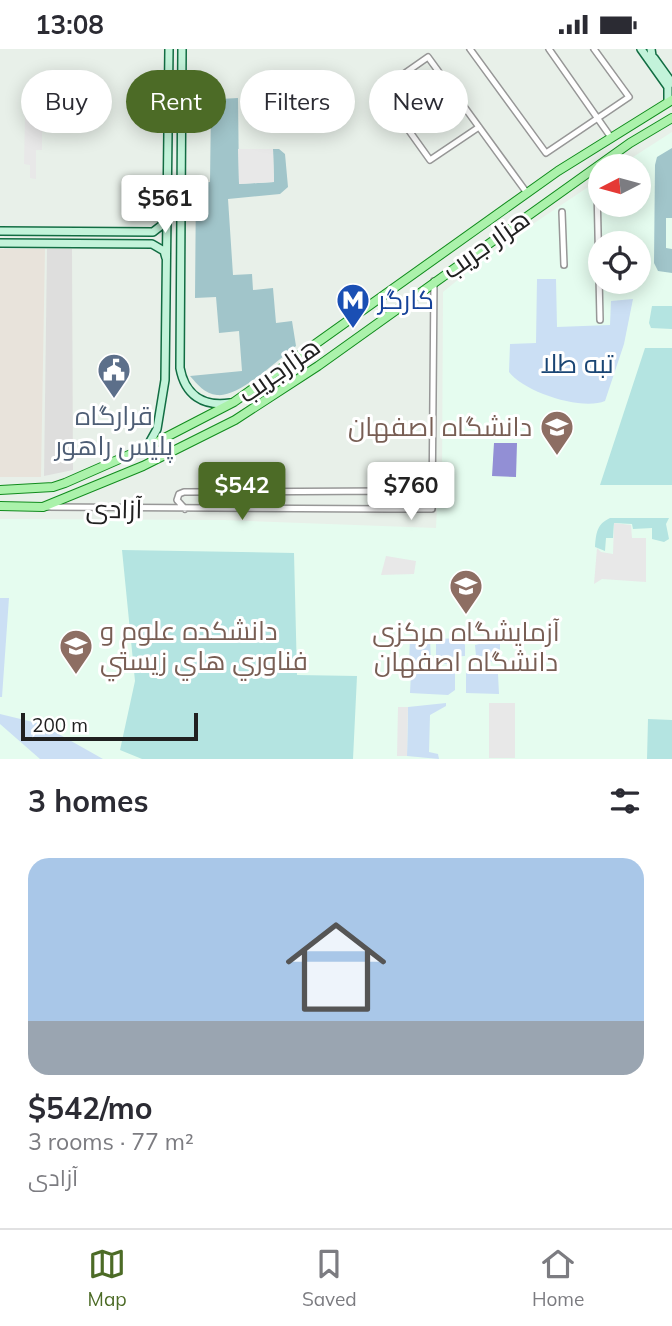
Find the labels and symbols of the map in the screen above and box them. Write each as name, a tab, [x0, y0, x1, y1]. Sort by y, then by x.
north arrow	[588, 154, 651, 217]
pin: $561	[124, 176, 206, 235]
street label: هزار جریب	[435, 202, 536, 286]
metro station icon: کارگر	[334, 281, 372, 330]
place label: کارگر	[376, 283, 434, 316]
street label: هزارجریب	[231, 329, 326, 410]
park label: تبه طلا	[540, 347, 614, 380]
public building icon: قرارگاه پلیس راهور	[95, 351, 133, 400]
place label: قرارگاه پلیس راهور	[53, 399, 173, 463]
school or university icon: دانشگاه اصفهان	[538, 408, 576, 457]
place label: دانشگاه اصفهان	[348, 410, 532, 443]
pin: $542	[201, 463, 283, 522]
pin: $760	[370, 463, 452, 522]
street label: آزادی	[85, 492, 143, 525]
school or university icon: آزمایشگاه مرکزی دانشگاه اصفهان	[447, 567, 485, 616]
place label: دانشکده علوم و فناوري هاي زيستي	[100, 614, 308, 682]
place label: آزمایشگاه مرکزی دانشگاه اصفهان	[372, 615, 560, 678]
school or university icon: دانشکده علوم و فناوري هاي زيستي	[57, 627, 95, 676]
scale bar	[21, 710, 198, 742]

